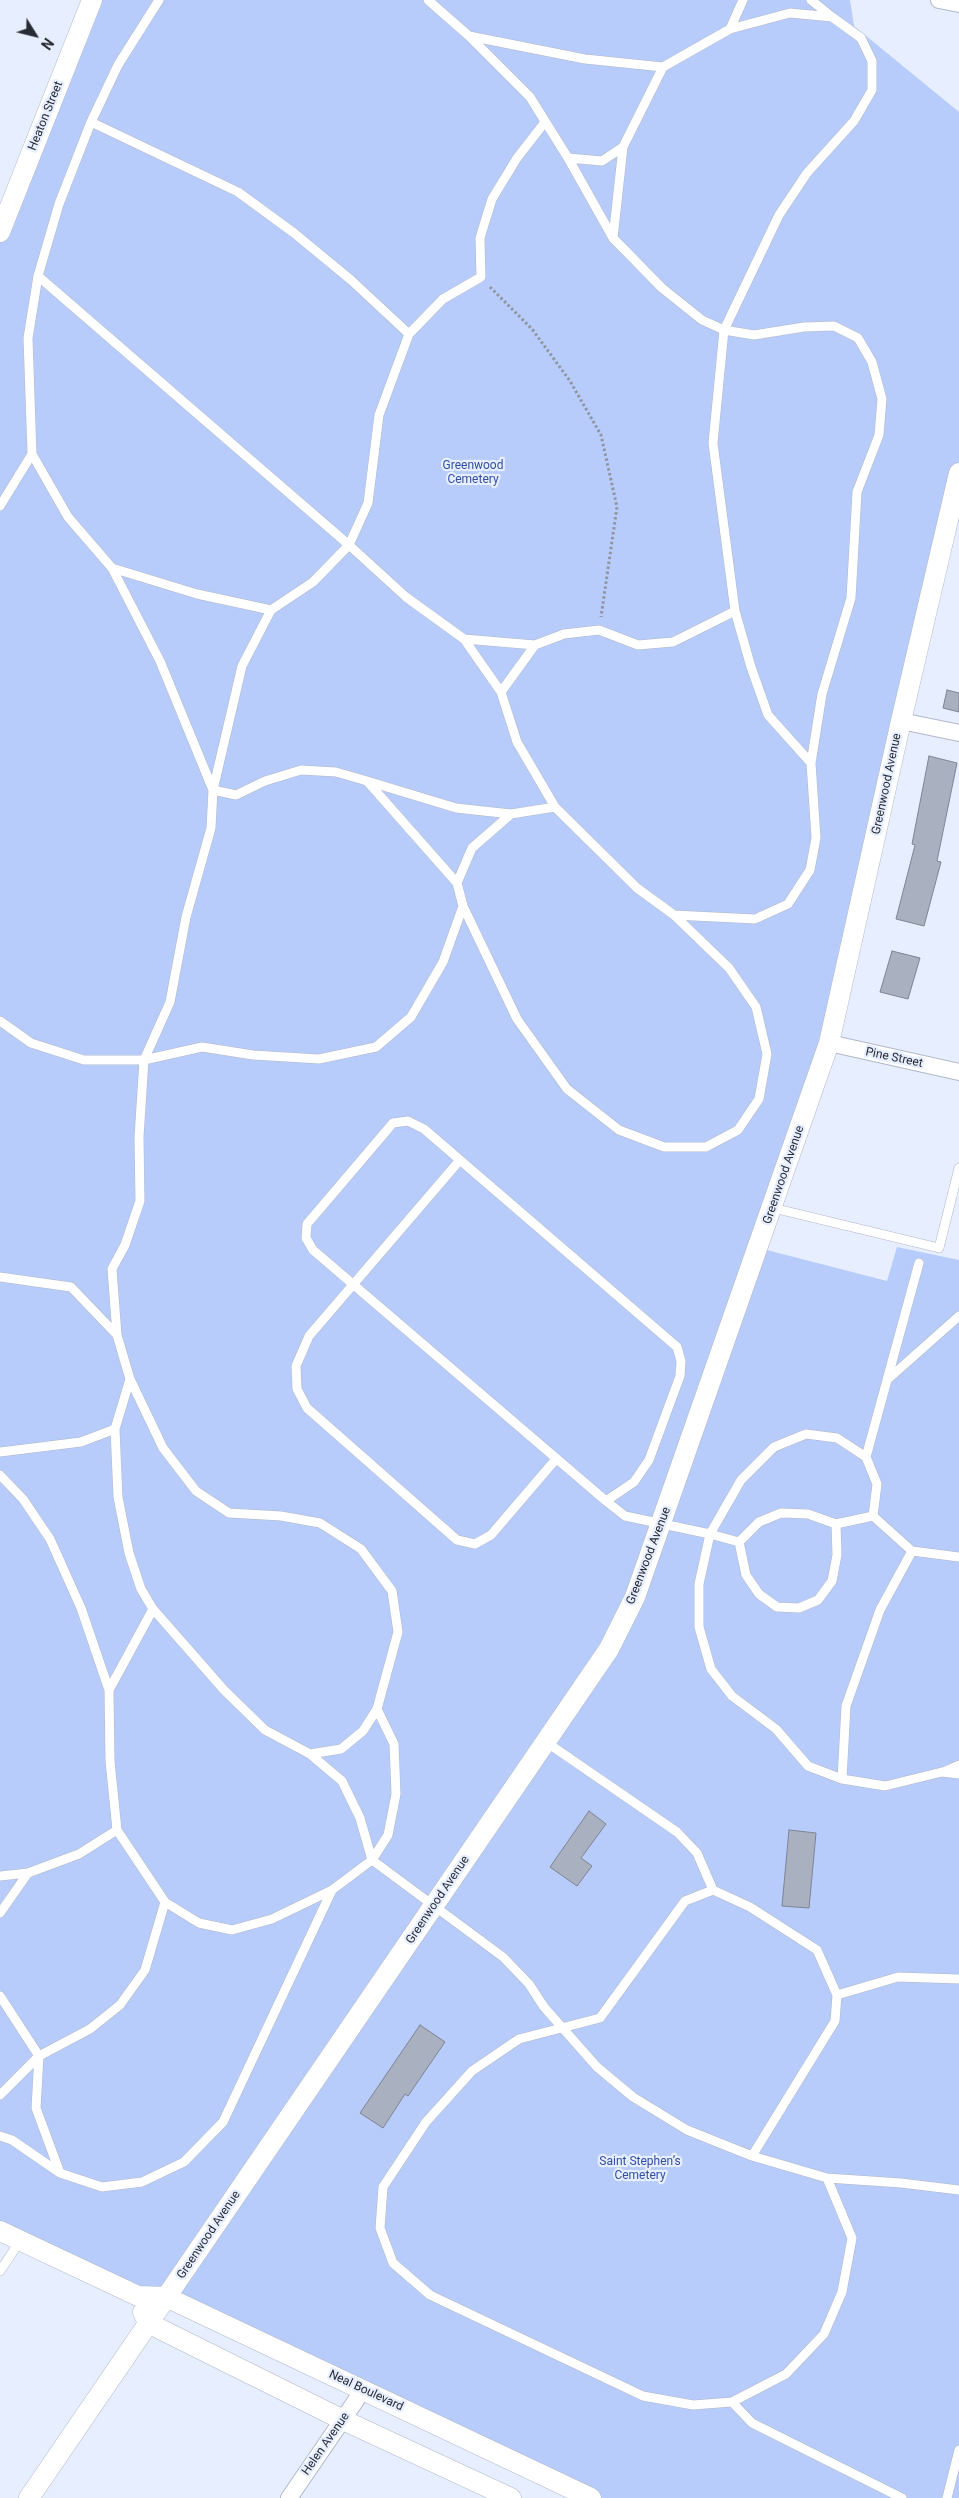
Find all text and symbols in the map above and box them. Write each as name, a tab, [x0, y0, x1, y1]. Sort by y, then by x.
north arrow	[10, 10, 60, 60]
text: N	[38, 35, 57, 53]
street label: Heaton Street	[26, 79, 66, 153]
park label: Greenwood Cemetery	[443, 459, 503, 487]
street label: Greenwood Avenue	[869, 732, 905, 836]
street label: Pine Street	[864, 1045, 924, 1071]
street label: Greenwood Avenue	[760, 1124, 808, 1226]
street label: Greenwood Avenue	[624, 1505, 674, 1607]
street label: Greenwood Avenue	[403, 1853, 473, 1947]
park label: Saint Stephen’s Cemetery	[599, 2155, 681, 2183]
street label: Greenwood Avenue	[174, 2188, 244, 2282]
street label: Neal Boulevard	[326, 2367, 406, 2415]
street label: Helen Avenue	[299, 2410, 353, 2478]

